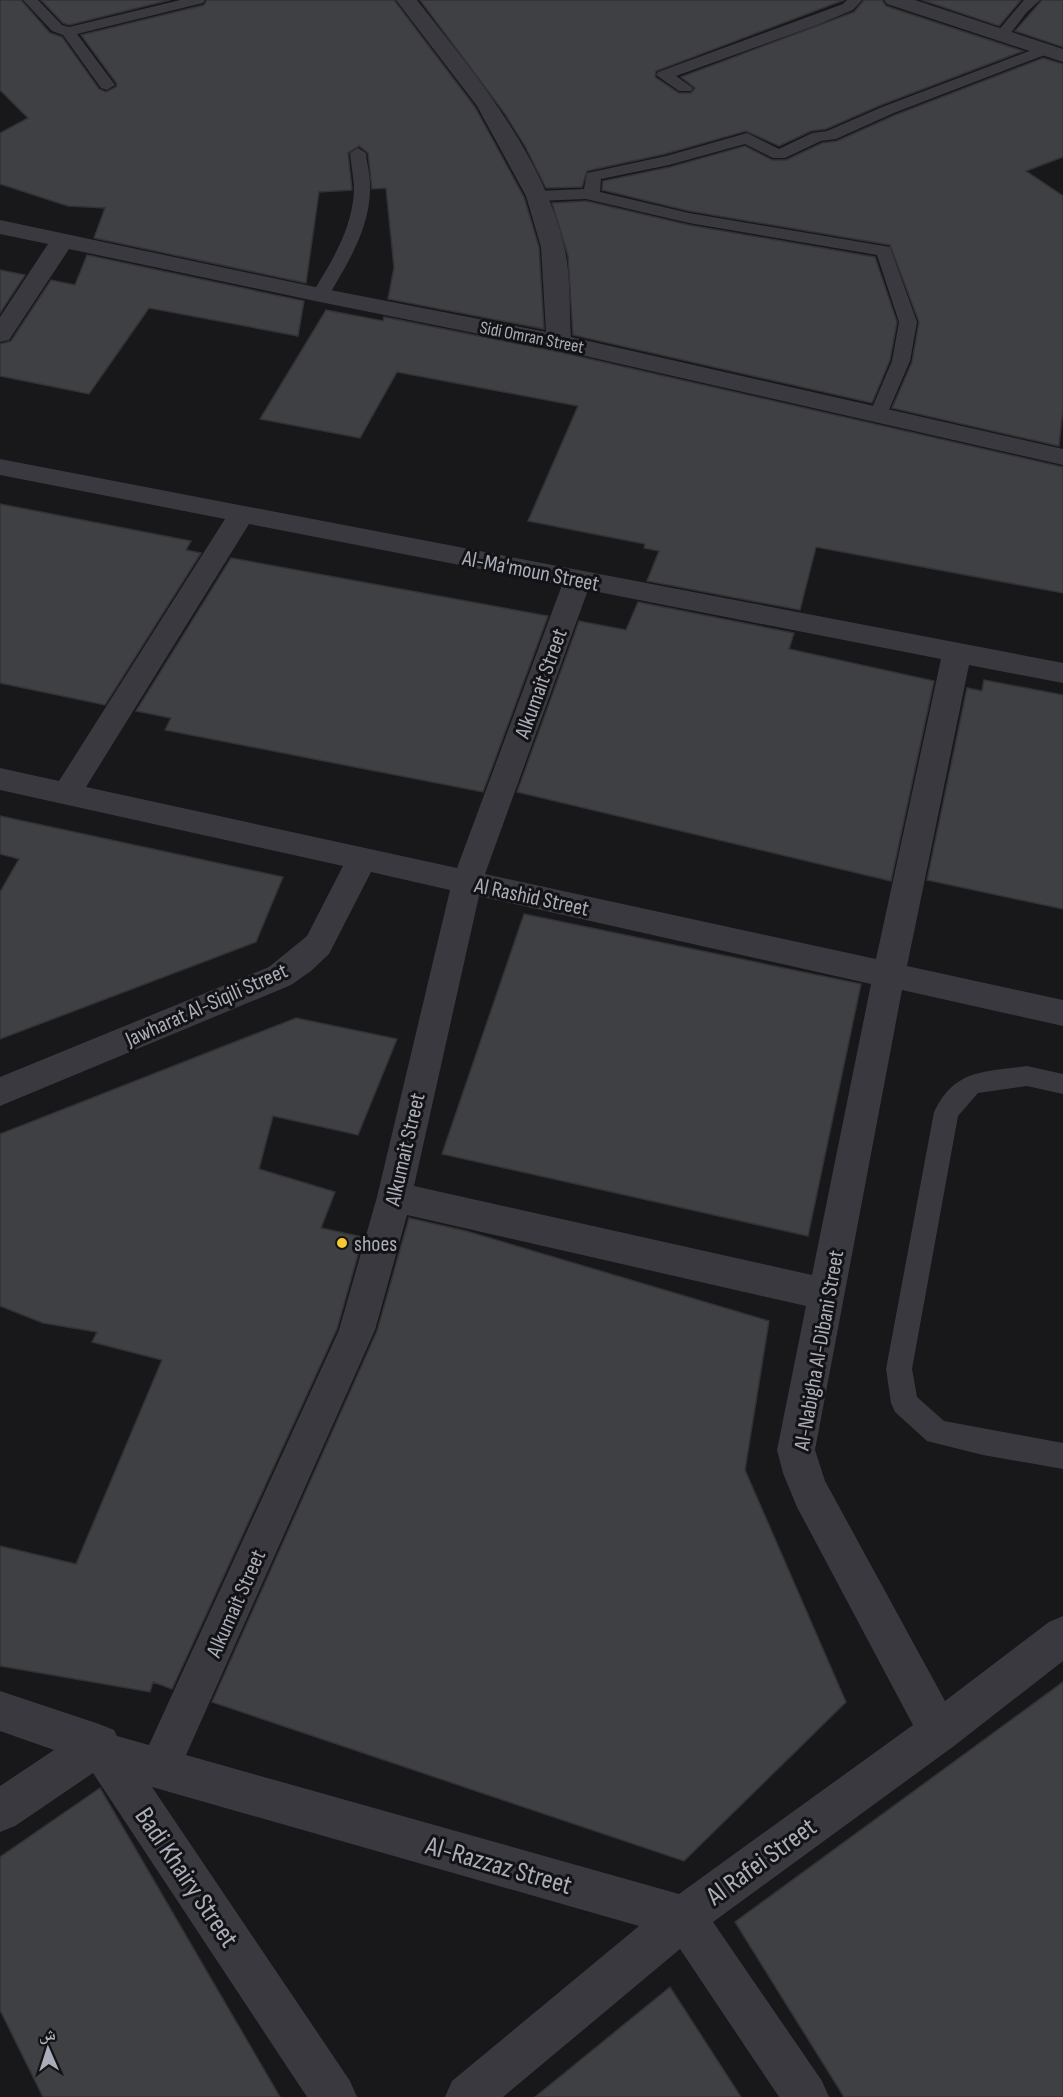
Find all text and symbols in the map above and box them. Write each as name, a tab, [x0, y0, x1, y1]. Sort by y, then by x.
street label: Sidi Omran Street	[478, 317, 586, 358]
street label: Al-Ma'moun Street	[459, 545, 602, 598]
street label: Alkumait Street	[509, 625, 574, 743]
street label: Al Rashid Street	[471, 872, 592, 923]
street label: Jawharat Al-Siqili Street	[120, 957, 292, 1054]
street label: Alkumait Street	[379, 1090, 432, 1209]
place label: shoes	[354, 1231, 397, 1258]
marker: shoes	[335, 1236, 349, 1250]
street label: Al-Nabigha Al-Dibani Street	[788, 1248, 850, 1453]
street label: Alkumait Street	[200, 1545, 272, 1662]
street label: Badi Khairy Street	[128, 1801, 245, 1954]
street label: Al Rafei Street	[700, 1811, 823, 1913]
street label: Al-Razzaz Street	[421, 1830, 575, 1902]
north arrow	[18, 2019, 78, 2079]
text: ش	[38, 2026, 56, 2045]

